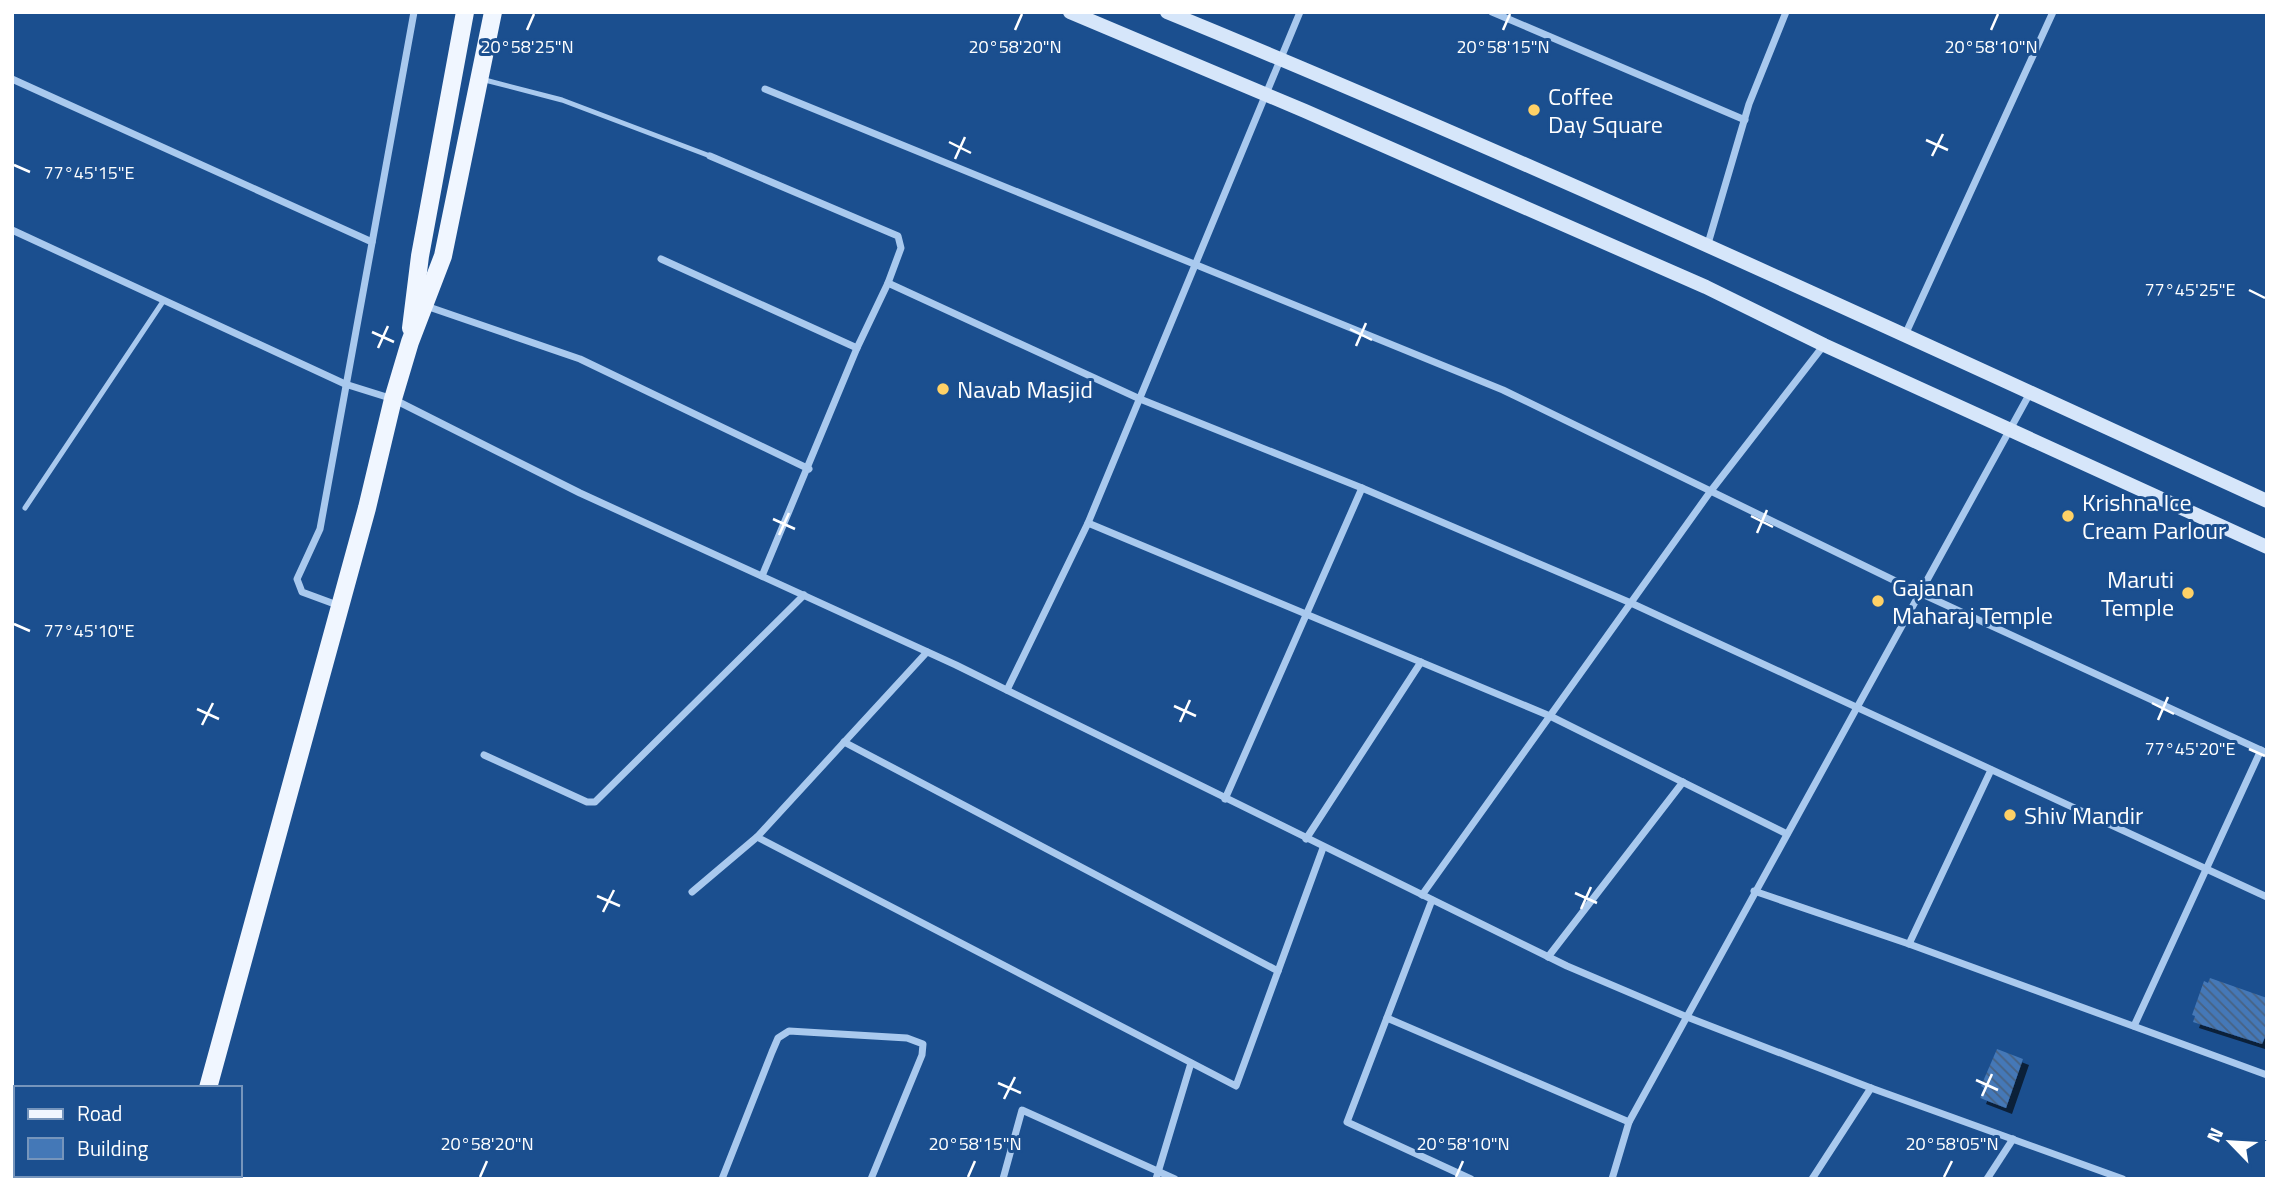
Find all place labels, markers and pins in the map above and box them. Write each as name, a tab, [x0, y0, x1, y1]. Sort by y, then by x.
place label: Coffee Day Square	[1548, 78, 1663, 142]
marker: Coffee Day Square	[1526, 102, 1542, 118]
place label: Navab Masjid	[957, 371, 1093, 407]
marker: Navab Masjid	[935, 381, 951, 397]
place label: Krishna Ice Cream Parlour	[2082, 484, 2226, 548]
marker: Krishna Ice Cream Parlour	[2060, 508, 2076, 524]
place label: Maruti Temple	[2101, 561, 2174, 625]
place label: Gajanan Maharaj Temple	[1892, 569, 2053, 633]
marker: Maruti Temple	[2180, 585, 2196, 601]
marker: Gajanan Maharaj Temple	[1870, 593, 1886, 609]
place label: Shiv Mandir	[2024, 797, 2143, 833]
marker: Shiv Mandir	[2002, 807, 2018, 823]

